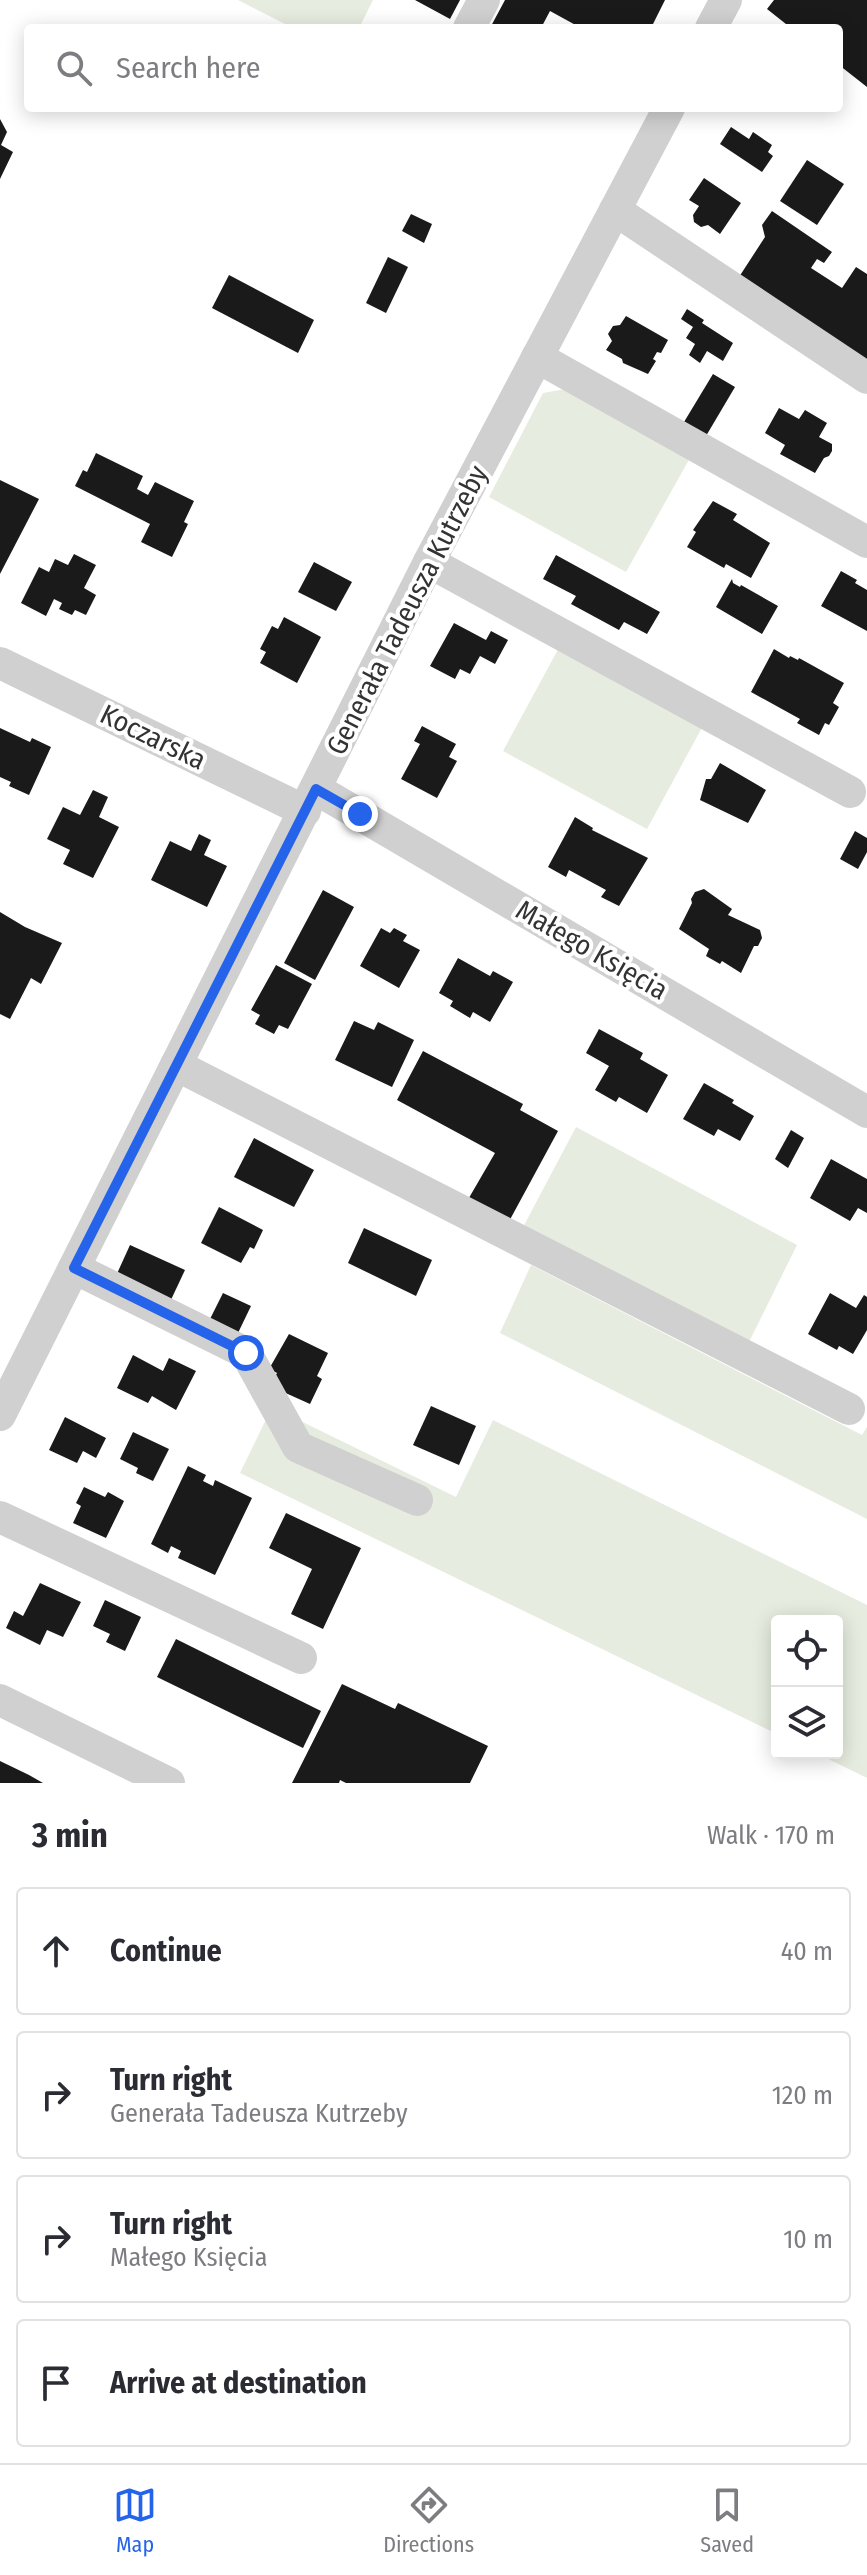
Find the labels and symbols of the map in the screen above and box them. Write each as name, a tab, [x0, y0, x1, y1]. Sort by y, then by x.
street label: Generała Tadeusza Kutrzeby	[320, 459, 495, 760]
street label: Koczarska	[95, 697, 211, 777]
route end	[342, 796, 378, 832]
street label: Małego Księcia	[510, 893, 674, 1007]
route start	[228, 1335, 264, 1371]

